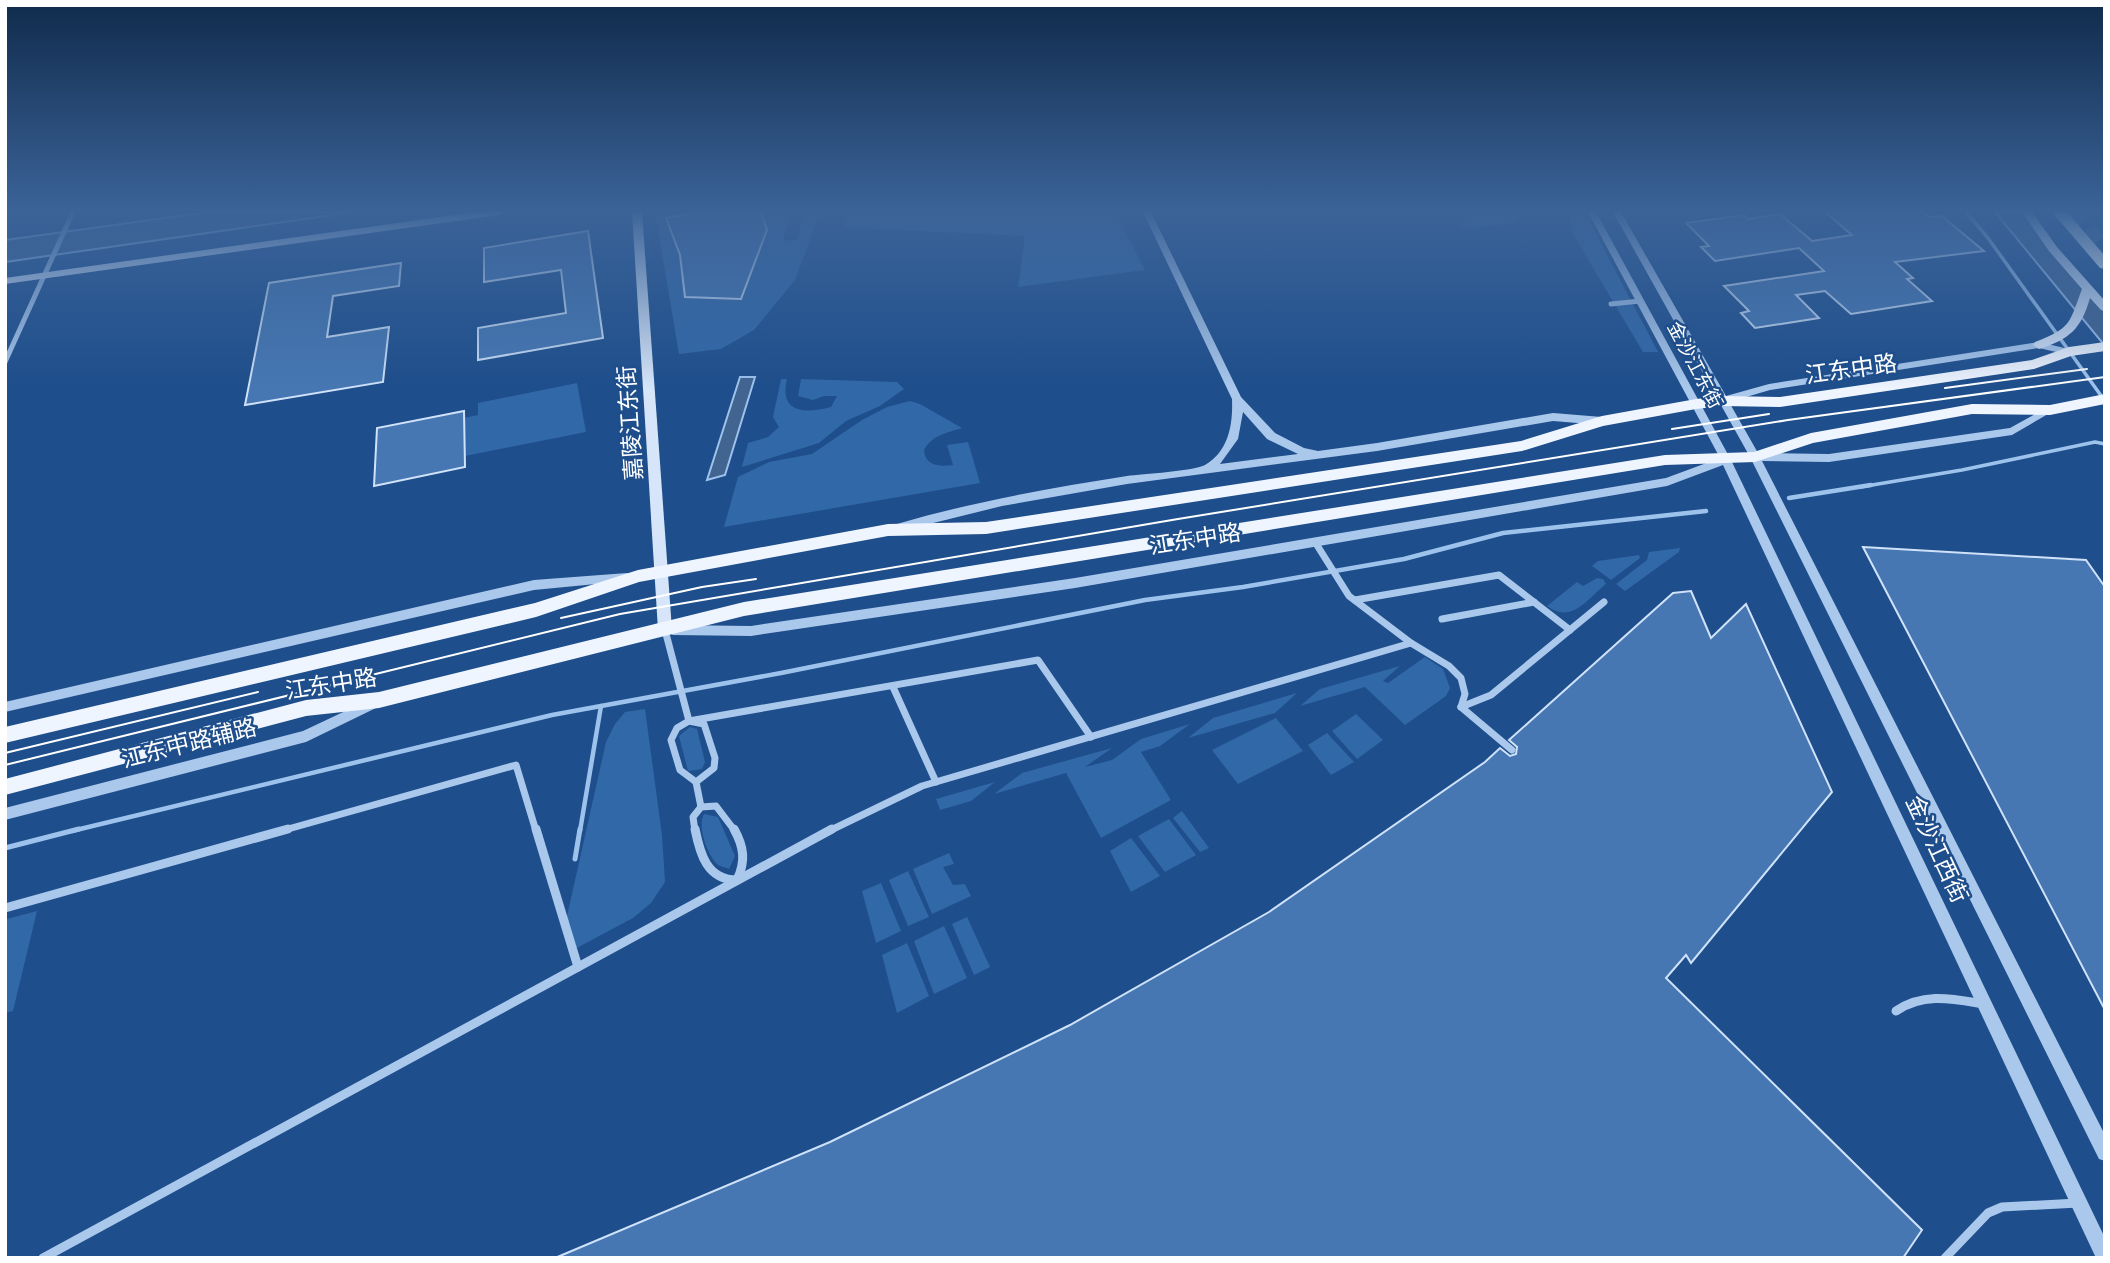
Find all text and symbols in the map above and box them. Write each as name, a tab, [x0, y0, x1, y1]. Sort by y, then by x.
street label: 金沙江东街	[1662, 317, 1728, 413]
street label: 江东中路	[1803, 348, 1899, 390]
street label: 嘉陵江东街	[611, 365, 649, 481]
street label: 江东中路	[1147, 517, 1243, 561]
street label: 江东中路	[283, 662, 379, 706]
street label: 江东中路辅路	[118, 712, 260, 774]
street label: 金沙江西街	[1899, 791, 1975, 907]

